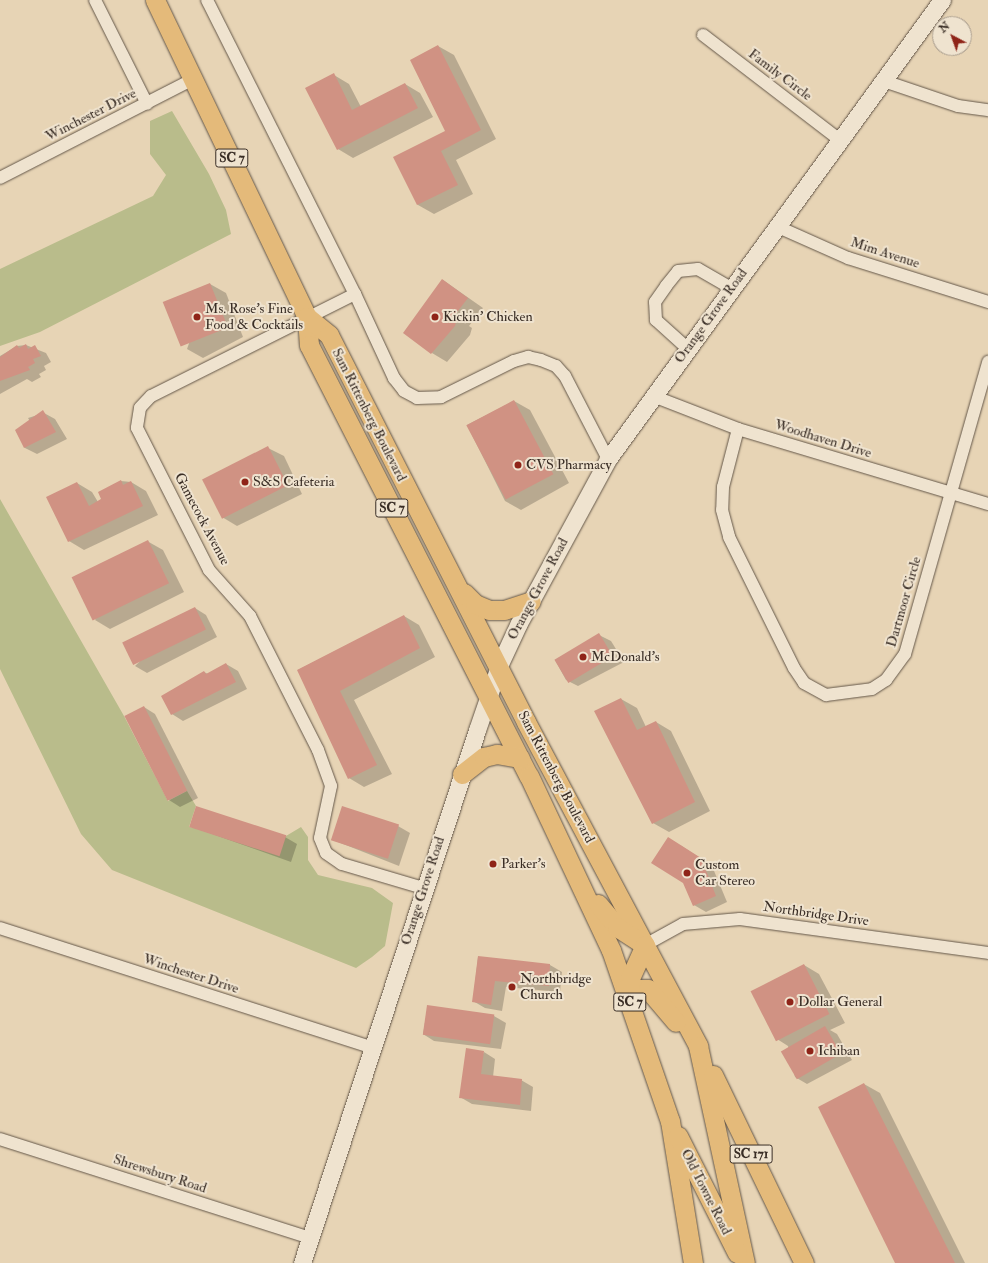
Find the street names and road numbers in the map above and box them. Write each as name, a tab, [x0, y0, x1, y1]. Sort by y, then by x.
street label: Family Circle	[745, 46, 815, 104]
street label: Winchester Drive	[43, 85, 139, 145]
road number: SC 7	[215, 147, 249, 169]
street label: Mim Avenue	[848, 234, 922, 272]
street label: Orange Grove Road	[671, 265, 751, 367]
street label: Sam Rittenberg Boulevard	[328, 346, 410, 484]
street label: Woodhaven Drive	[773, 416, 873, 462]
street label: Gamecock Avenue	[171, 470, 233, 568]
road number: SC 7	[375, 497, 409, 519]
street label: Orange Grove Road	[504, 535, 572, 643]
street label: Dartmoor Circle	[883, 555, 925, 649]
street label: Sam Rittenberg Boulevard	[514, 708, 598, 846]
street label: Orange Grove Road	[398, 835, 448, 947]
street label: Northbridge Drive	[762, 898, 870, 930]
street label: Winchester Drive	[141, 951, 241, 997]
road number: SC 7	[613, 991, 647, 1013]
road number: SC 171	[729, 1143, 773, 1165]
street label: Old Towne Road	[677, 1146, 735, 1238]
street label: Shrewsbury Road	[111, 1151, 209, 1197]

